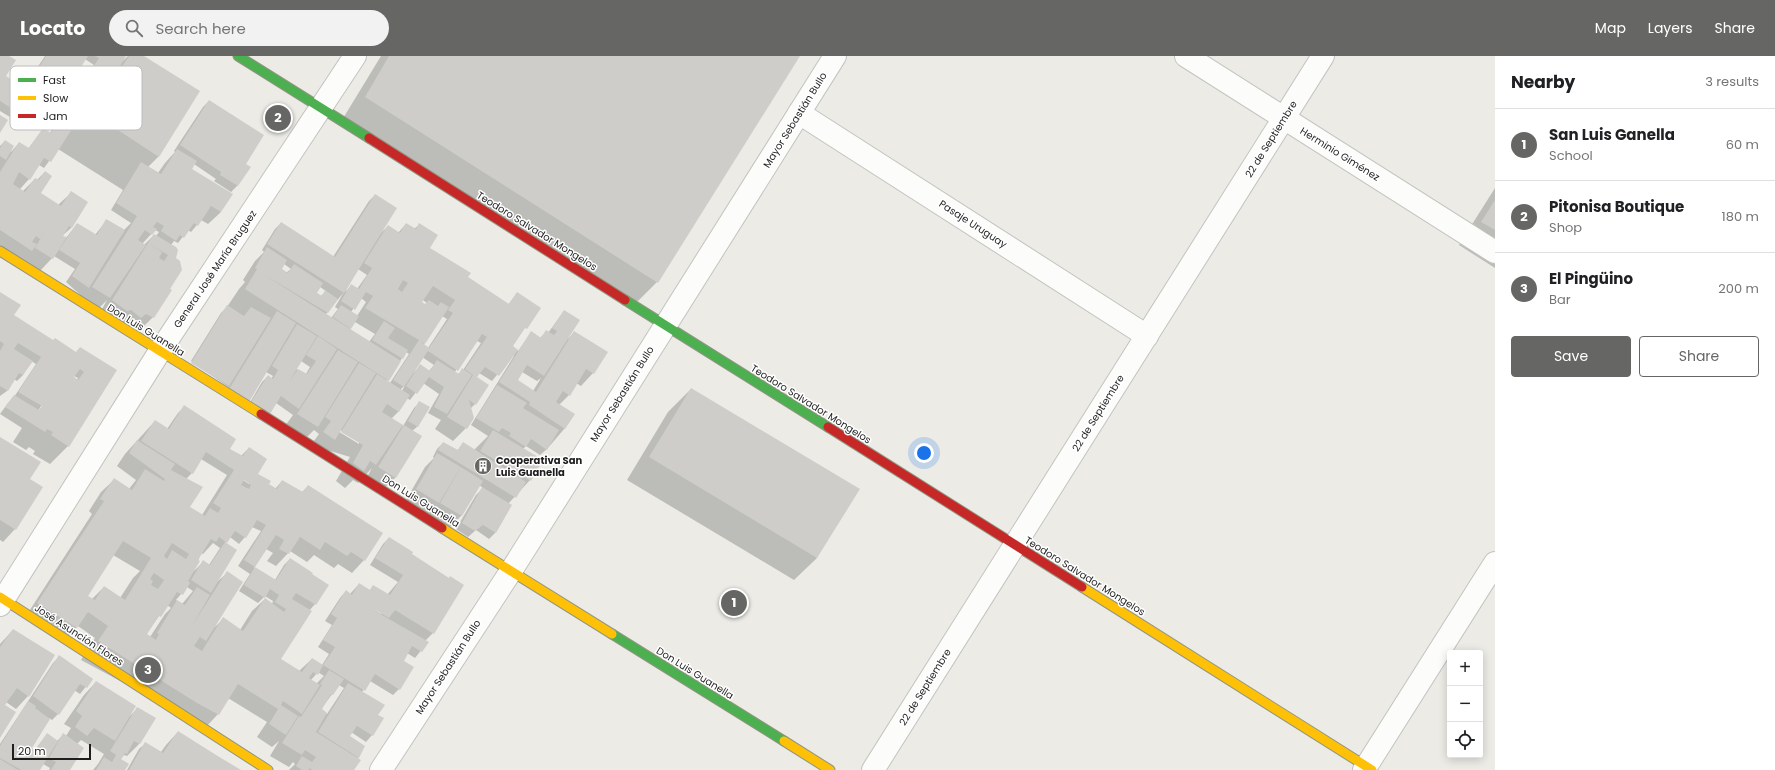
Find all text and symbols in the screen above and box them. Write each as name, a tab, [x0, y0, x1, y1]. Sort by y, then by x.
search box	[109, 10, 389, 46]
text: Locato	[20, 15, 85, 42]
icon: search	[123, 17, 145, 39]
text: Search here	[155, 18, 246, 39]
text: Map	[1595, 18, 1626, 38]
text: Layers	[1648, 18, 1692, 38]
text: Share	[1714, 18, 1755, 38]
legend	[10, 66, 142, 130]
street label: Mayor Sebastián Bullo	[759, 69, 831, 171]
text: Nearby	[1511, 70, 1575, 94]
text: Fast	[43, 72, 66, 88]
text: 3 results	[1705, 72, 1759, 91]
text: Slow	[43, 90, 68, 106]
street label: 22 de Septiembre	[1241, 98, 1301, 180]
pin: 2	[265, 103, 291, 133]
text: Jam	[43, 108, 68, 124]
street label: Herminio Giménez	[1297, 123, 1383, 185]
text: San Luis Ganella	[1549, 124, 1675, 145]
text: 1	[1522, 135, 1526, 154]
text: 60 m	[1726, 135, 1759, 154]
text: School	[1549, 146, 1593, 165]
street label: Teodoro Salvador Mongelos	[474, 188, 600, 274]
street label: Pasaje Uruguay	[936, 196, 1010, 252]
text: Pitonisa Boutique	[1549, 196, 1684, 217]
street label: General José María Bruguez	[170, 207, 260, 331]
text: 2	[1520, 207, 1528, 226]
text: 180 m	[1722, 207, 1759, 226]
text: Shop	[1549, 218, 1582, 237]
text: El Pingüino	[1549, 268, 1633, 289]
text: 3	[1520, 279, 1528, 298]
text: 200 m	[1718, 279, 1759, 298]
text: Bar	[1549, 290, 1571, 309]
street label: Don Luis Guanella	[104, 300, 188, 360]
button: Save	[1511, 336, 1631, 377]
button: Share	[1639, 336, 1759, 377]
street label: Mayor Sebastián Bullo	[586, 343, 658, 445]
street label: Teodoro Salvador Mongelos	[748, 361, 874, 447]
street label: 22 de Septiembre	[1068, 372, 1128, 454]
your location	[914, 443, 934, 463]
place label: Cooperativa San Luis Guanella	[496, 453, 582, 480]
building icon: Cooperativa San Luis Guanella	[473, 456, 493, 476]
street label: Don Luis Guanella	[379, 471, 463, 531]
street label: Teodoro Salvador Mongelos	[1022, 533, 1148, 619]
pin: 1	[721, 588, 747, 618]
street label: José Asunción Flores	[31, 600, 127, 670]
street label: Mayor Sebastián Bullo	[412, 617, 484, 717]
street label: Don Luis Guanella	[653, 643, 737, 703]
street label: 22 de Septiembre	[895, 646, 955, 728]
map controls	[1447, 650, 1483, 758]
button: +	[1447, 650, 1483, 686]
pin: 3	[135, 655, 161, 685]
button: −	[1447, 686, 1483, 722]
button: locate	[1447, 722, 1483, 758]
scale bar	[12, 742, 91, 761]
text: 20 m	[18, 743, 46, 759]

